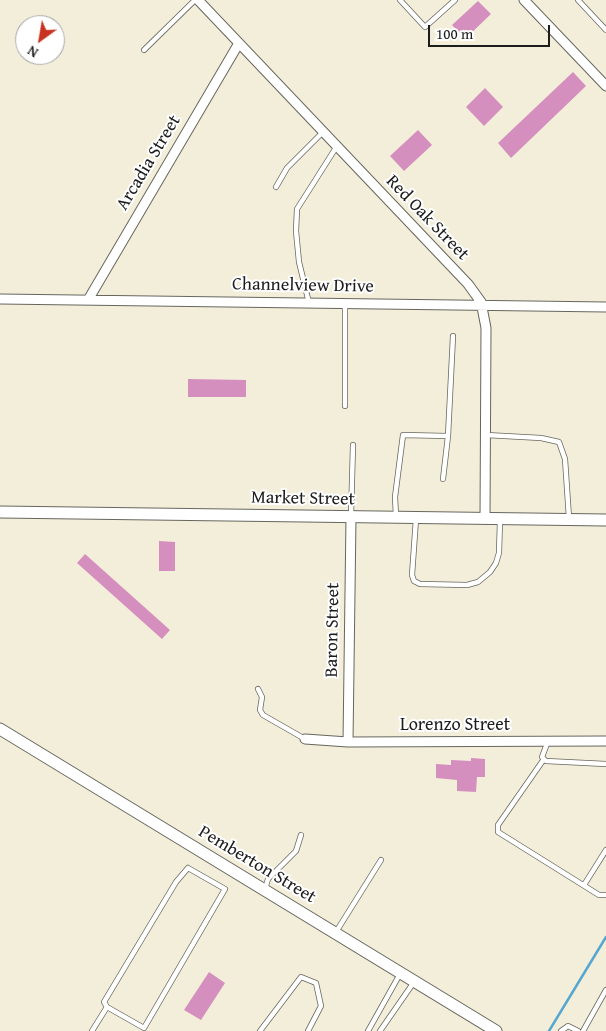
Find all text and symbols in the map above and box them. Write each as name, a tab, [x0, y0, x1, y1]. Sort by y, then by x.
north arrow	[15, 15, 65, 65]
scale bar	[431, 15, 554, 47]
text: 100 m	[436, 23, 473, 44]
text: N	[23, 41, 42, 63]
street label: Arcadia Street	[112, 111, 186, 215]
street label: Red Oak Street	[381, 171, 473, 265]
street label: Channelview Drive	[232, 274, 374, 298]
street label: Market Street	[251, 487, 355, 511]
street label: Baron Street	[321, 582, 345, 678]
street label: Lorenzo Street	[400, 714, 510, 736]
street label: Pemberton Street	[194, 821, 320, 909]

